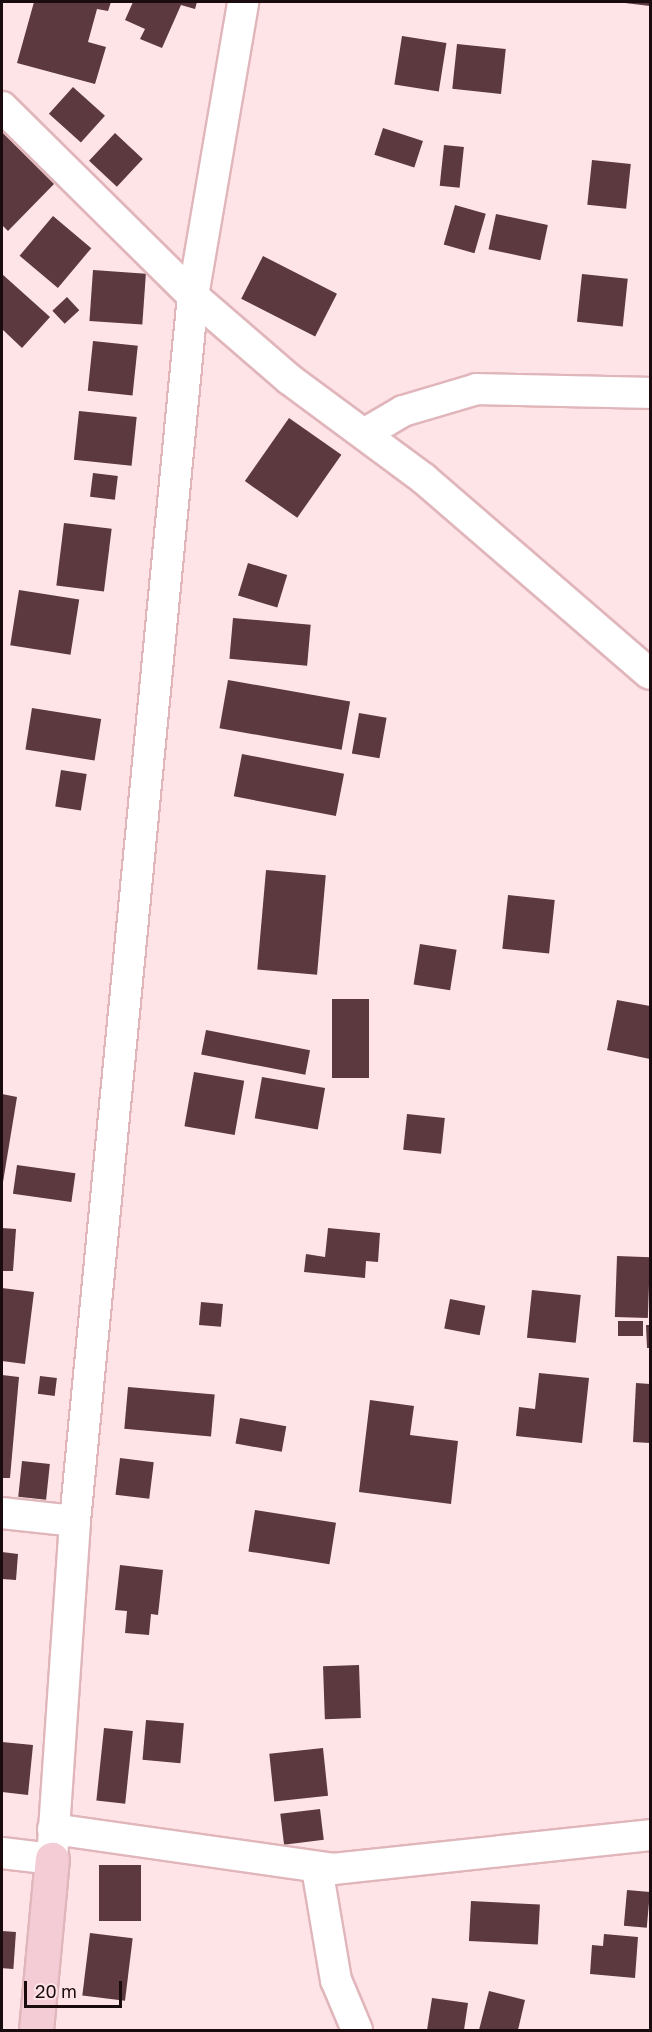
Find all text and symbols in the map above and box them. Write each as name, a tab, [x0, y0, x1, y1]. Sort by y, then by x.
scale bar	[27, 1969, 124, 2007]
text: 20 m	[35, 1980, 77, 2002]

